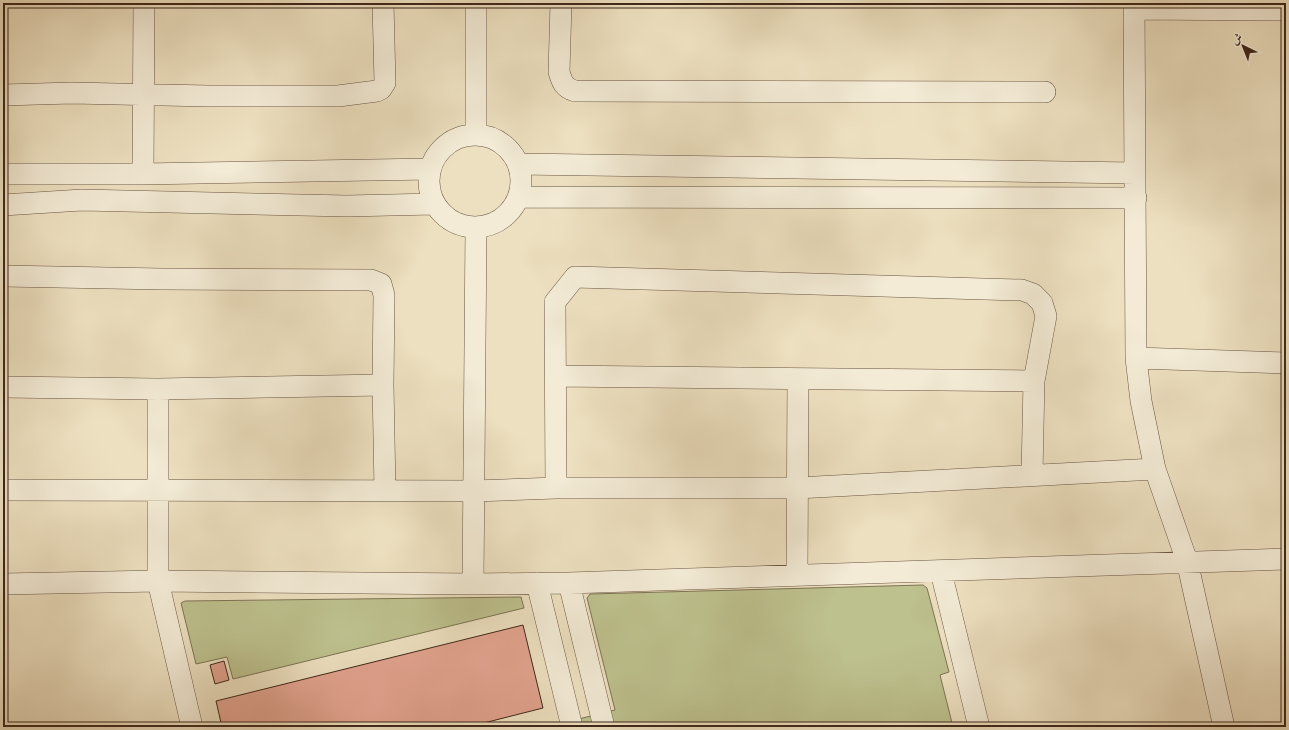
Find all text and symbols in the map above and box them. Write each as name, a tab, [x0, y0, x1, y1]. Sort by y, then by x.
north arrow	[1223, 26, 1263, 66]
text: ش	[1227, 30, 1246, 49]

